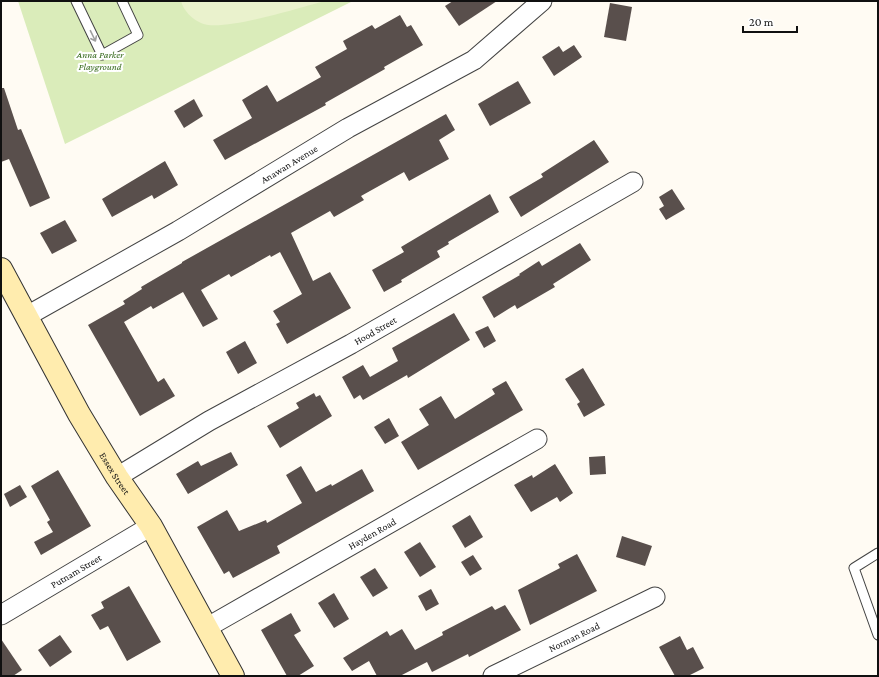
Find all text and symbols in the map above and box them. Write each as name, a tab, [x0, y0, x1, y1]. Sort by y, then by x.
scale bar	[743, 8, 797, 34]
text: 20 m	[749, 15, 774, 29]
one-way arrow	[90, 30, 97, 42]
park label: Anna Parker Playground	[76, 49, 124, 72]
street label: Anawan Avenue	[259, 143, 320, 186]
street label: Hood Street	[352, 314, 399, 347]
street label: Essex Street	[97, 450, 133, 497]
street label: Hayden Road	[346, 515, 398, 552]
street label: Putnam Street	[49, 551, 104, 590]
street label: Norman Road	[547, 620, 602, 654]

